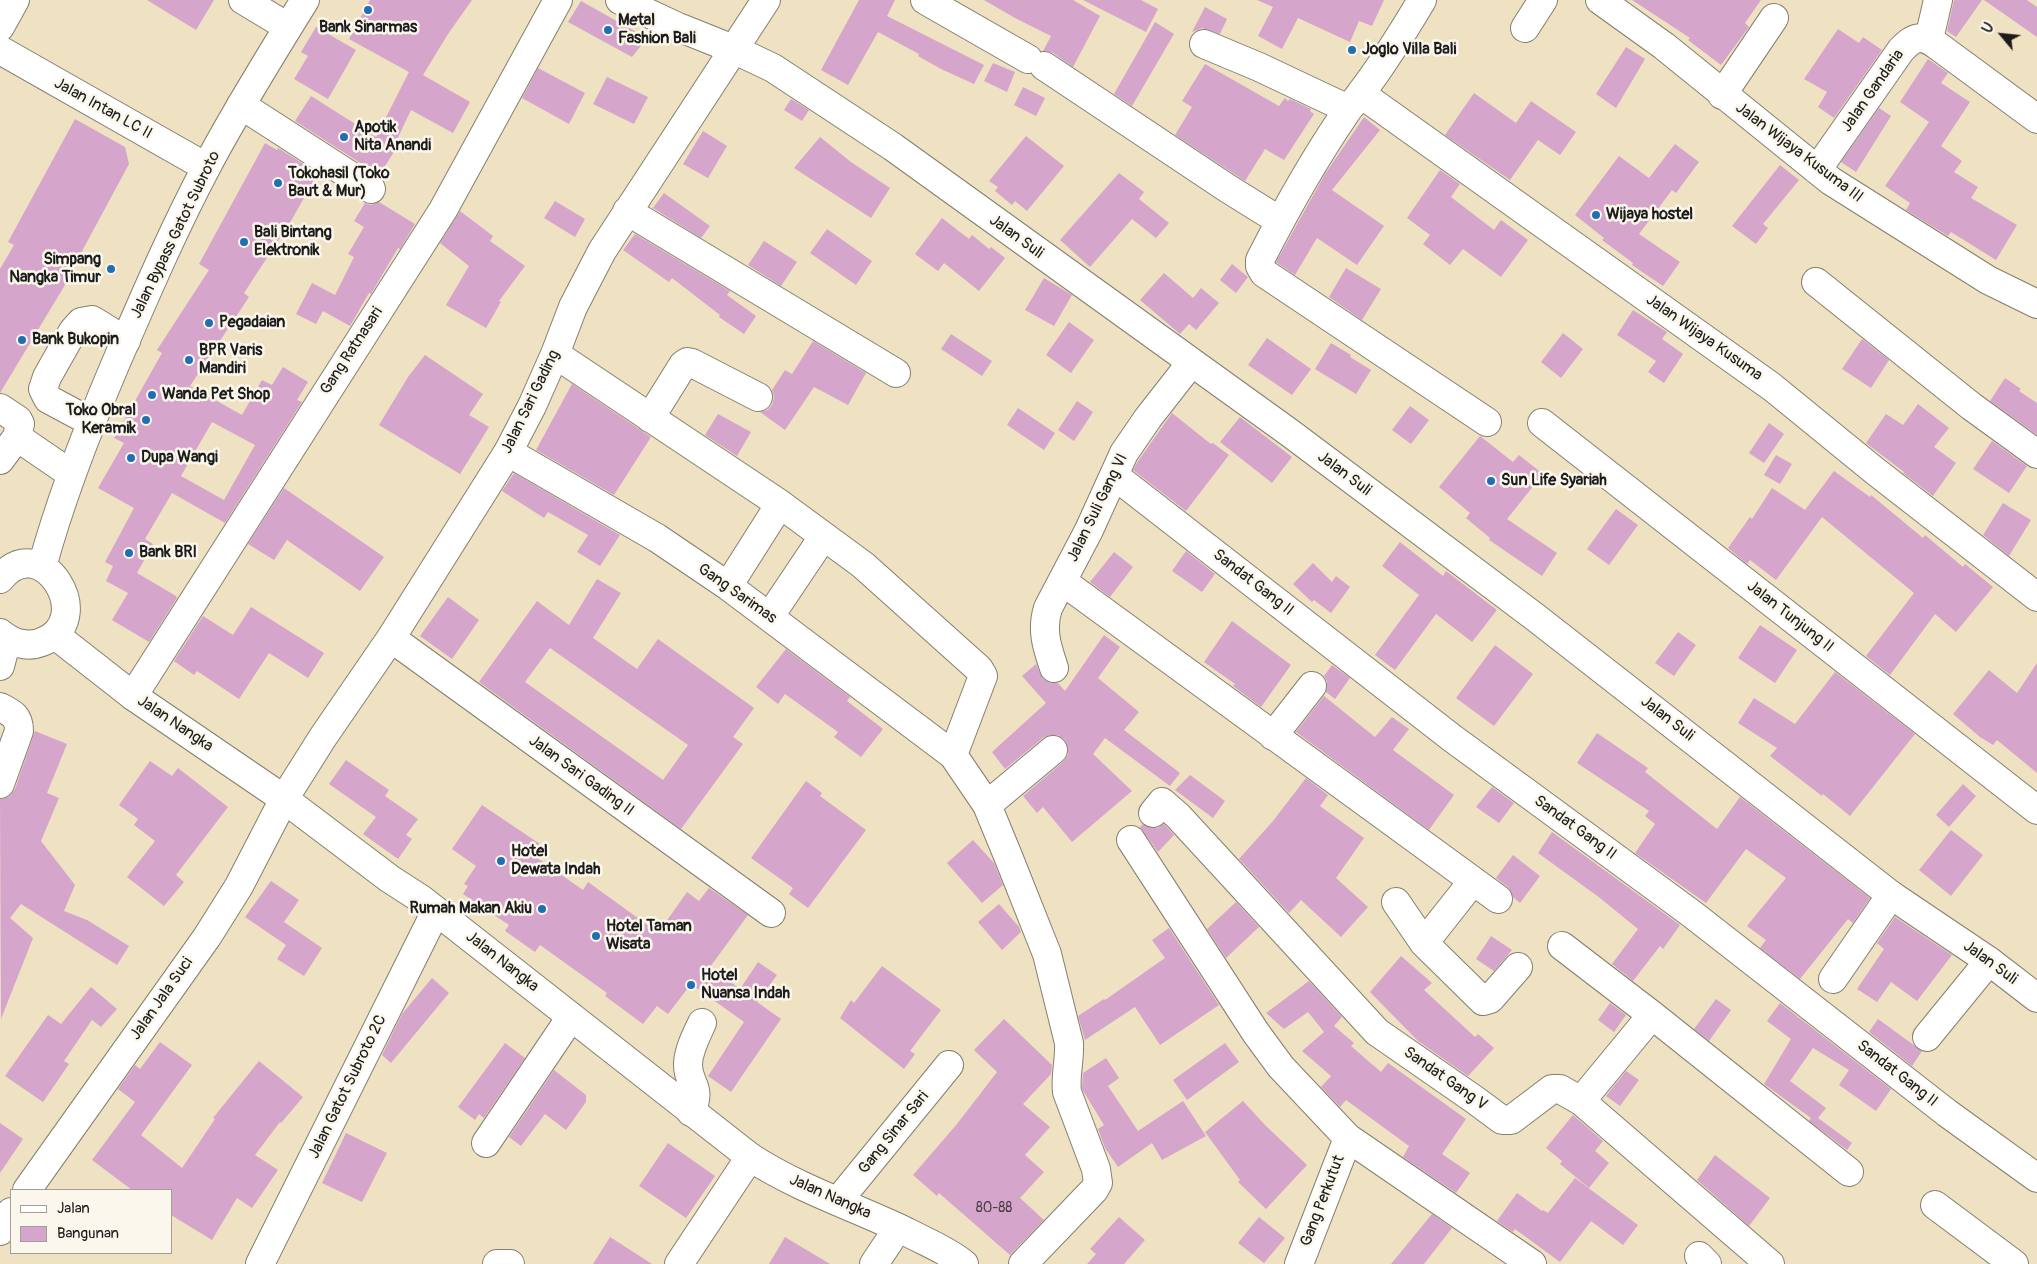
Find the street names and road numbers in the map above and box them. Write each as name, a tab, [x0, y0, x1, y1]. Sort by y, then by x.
street label: Jalan Gandaria	[1838, 46, 1908, 136]
street label: Jalan Intan LC II	[51, 74, 155, 144]
street label: Jalan Wijaya Kusuma III	[1731, 99, 1867, 207]
street label: Jalan Bypass Gatot Subroto	[127, 148, 225, 322]
street label: Jalan Suli	[985, 211, 1047, 263]
street label: Jalan Wijaya Kusuma	[1642, 291, 1766, 385]
street label: Gang Ratnasari	[317, 304, 387, 398]
street label: Jalan Sari Gading	[498, 347, 564, 457]
street label: Jalan Suli	[1313, 448, 1375, 500]
street label: Jalan Suli Gang VI	[1063, 451, 1133, 565]
street label: Sandat Gang II	[1209, 546, 1297, 620]
street label: Gang Sarimas	[694, 560, 780, 628]
street label: Jalan Tunjung II	[1743, 577, 1837, 657]
street label: Jalan Nangka	[133, 692, 217, 756]
street label: Jalan Suli	[1636, 692, 1698, 746]
street label: Jalan Sari Gading II	[525, 731, 637, 821]
street label: Sandat Gang II	[1530, 792, 1620, 864]
street label: Jalan Nangka	[462, 928, 542, 996]
street label: Jalan Suli	[1959, 937, 2021, 989]
street label: Jalan Jala Suci	[126, 954, 198, 1044]
street label: Jalan Gatot Subroto 2C	[305, 1012, 391, 1162]
street label: Sandat Gang II	[1853, 1037, 1941, 1111]
street label: Sandat Gang V	[1399, 1043, 1491, 1115]
street label: Gang Sinar Sari	[855, 1088, 933, 1178]
street label: Gang Perkutut	[1297, 1153, 1349, 1249]
street label: Jalan Nangka	[786, 1170, 874, 1224]

